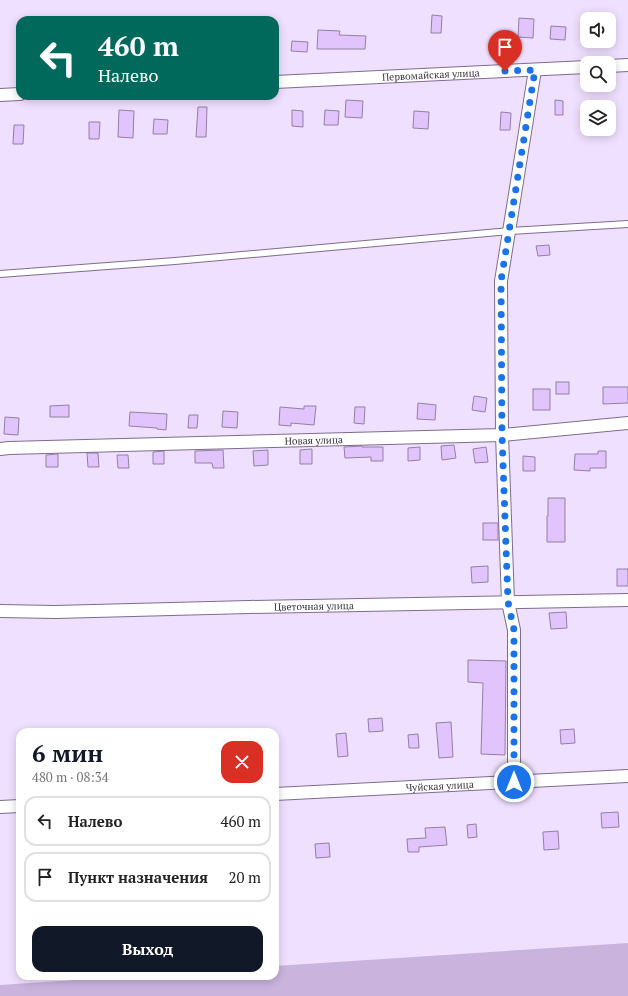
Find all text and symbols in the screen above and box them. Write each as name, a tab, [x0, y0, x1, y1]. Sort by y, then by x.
map controls	[580, 12, 616, 136]
button: sound	[580, 12, 616, 48]
text: 460 m	[98, 27, 179, 64]
pin	[488, 30, 522, 71]
icon: left	[32, 32, 84, 84]
icon: arrive	[494, 36, 516, 58]
button: search	[580, 56, 616, 92]
text: Налево	[98, 63, 158, 87]
street label: Первомайская улица	[382, 66, 480, 84]
button: layers	[580, 100, 616, 136]
street label: Новая улица	[284, 433, 343, 448]
street label: Цветочная улица	[274, 599, 354, 614]
text: 6 мин	[32, 737, 103, 769]
button: close	[221, 741, 263, 783]
position arrow	[493, 761, 535, 803]
text: 480 m · 08:34	[32, 768, 109, 786]
street label: Чуйская улица	[405, 778, 474, 794]
icon: left	[34, 810, 56, 832]
text: Налево	[68, 811, 122, 831]
text: 460 m	[220, 811, 261, 831]
icon: arrive	[34, 866, 56, 888]
text: Пункт назначения	[68, 867, 208, 887]
text: 20 m	[228, 867, 261, 887]
button: Выход	[32, 926, 263, 972]

